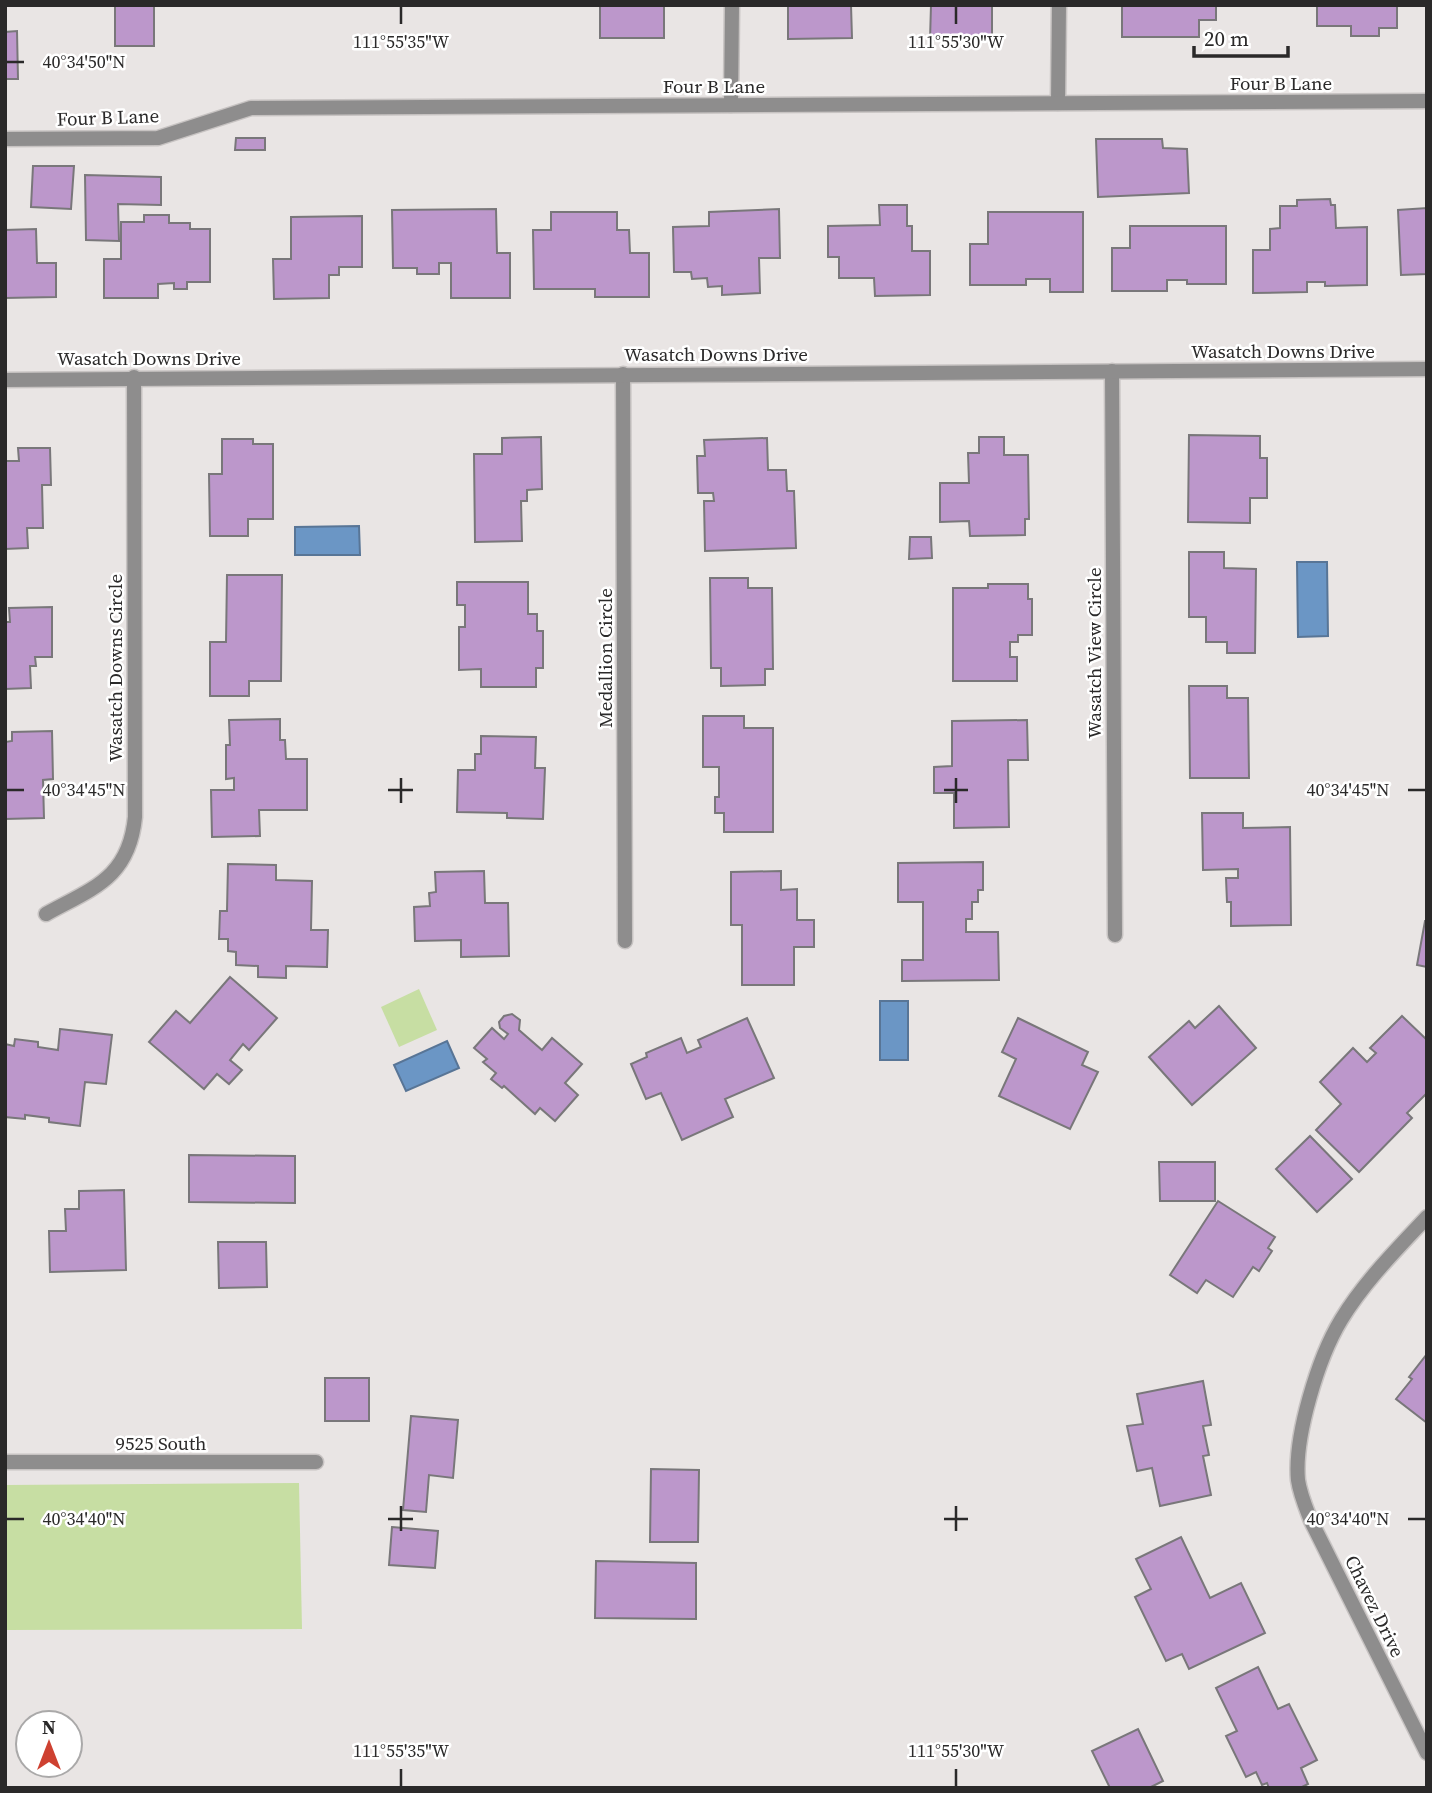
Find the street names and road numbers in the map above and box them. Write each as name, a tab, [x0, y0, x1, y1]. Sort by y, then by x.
street label: Four B Lane	[1230, 70, 1332, 96]
street label: Four B Lane	[663, 73, 765, 99]
street label: Four B Lane	[56, 102, 160, 132]
street label: Wasatch Downs Drive	[1191, 338, 1375, 364]
street label: Wasatch Downs Drive	[624, 341, 808, 367]
street label: Wasatch Downs Drive	[57, 345, 241, 371]
street label: Wasatch View Circle	[1081, 567, 1107, 739]
street label: Wasatch Downs Circle	[102, 574, 128, 762]
street label: Medallion Circle	[592, 588, 618, 728]
street label: 9525 South	[115, 1430, 207, 1456]
street label: Chavez Drive	[1339, 1551, 1411, 1661]

